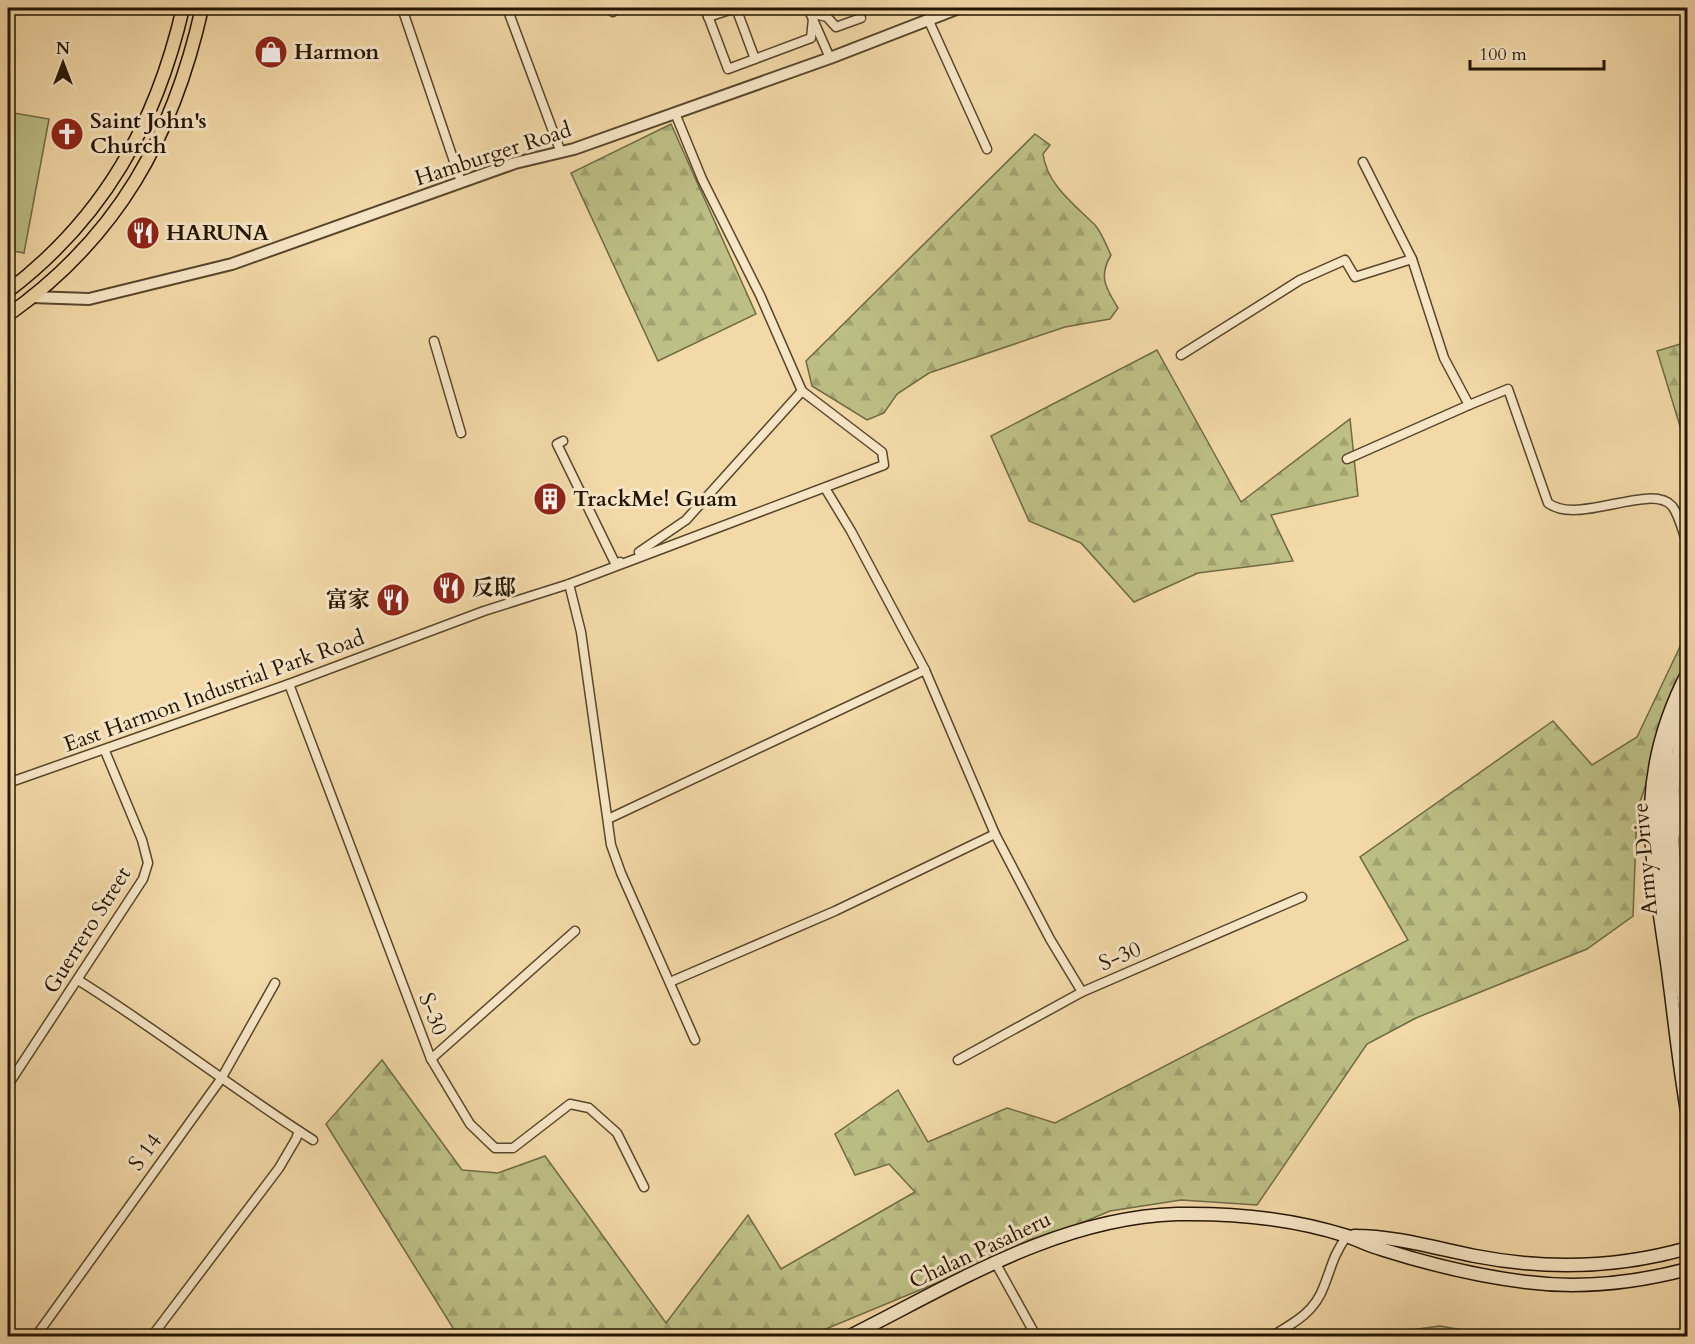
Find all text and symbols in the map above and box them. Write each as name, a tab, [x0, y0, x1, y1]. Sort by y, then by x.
north arrow	[33, 33, 93, 93]
scale bar	[1470, 33, 1604, 71]
shop icon: Harmon	[253, 34, 289, 70]
place label: Harmon	[294, 37, 379, 67]
text: N	[56, 38, 70, 60]
text: 100 m	[1479, 42, 1527, 67]
place label: Saint John's Church	[90, 106, 207, 161]
street label: Hamburger Road	[411, 114, 575, 193]
church icon: Saint John's Church	[49, 116, 85, 152]
restaurant icon: HARUNA	[125, 215, 161, 251]
place label: HARUNA	[166, 218, 269, 248]
building icon: TrackMe! Guam	[532, 481, 568, 517]
place label: TrackMe! Guam	[573, 484, 738, 514]
restaurant icon: 反邸	[431, 570, 467, 606]
place label: 反邸	[472, 573, 516, 603]
restaurant icon: 富家	[375, 582, 411, 618]
place label: 富家	[326, 585, 370, 615]
street label: East Harmon Industrial Park Road	[59, 622, 369, 759]
street label: Army Drive	[1625, 801, 1665, 917]
street label: Guerrero Street	[36, 861, 138, 999]
street label: S-30	[1094, 934, 1146, 978]
street label: S-30	[411, 988, 455, 1040]
street label: S 14	[121, 1127, 169, 1177]
street label: Chalan Pasaheru	[904, 1204, 1056, 1296]

